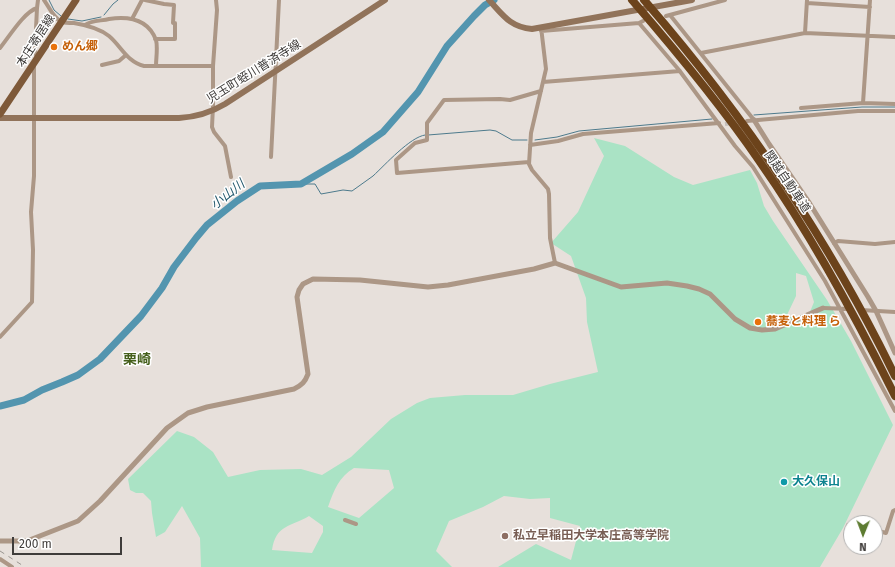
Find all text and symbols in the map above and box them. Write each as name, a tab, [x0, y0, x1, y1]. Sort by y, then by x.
street label: 本庄寄居線	[14, 12, 58, 70]
street label: 児玉町蛭川普済寺線	[204, 37, 304, 107]
place label: めん郷	[62, 40, 98, 54]
marker: めん郷	[49, 42, 59, 52]
street label: 関越自動車道	[761, 148, 813, 216]
water label: 小山川	[208, 177, 248, 213]
place label: 蕎麦と料理 ら	[766, 315, 841, 329]
marker: 蕎麦と料理 ら	[753, 317, 763, 327]
district label: 栗崎	[123, 352, 151, 368]
place label: 大久保山	[792, 475, 840, 489]
marker: 大久保山	[779, 477, 789, 487]
north arrow	[843, 515, 883, 555]
scale bar	[14, 529, 124, 555]
place label: 私立早稲田大学本庄高等学院	[513, 529, 669, 543]
marker: 私立早稲田大学本庄高等学院	[500, 531, 510, 541]
text: 200 m	[19, 537, 52, 551]
text: N	[859, 540, 867, 553]

